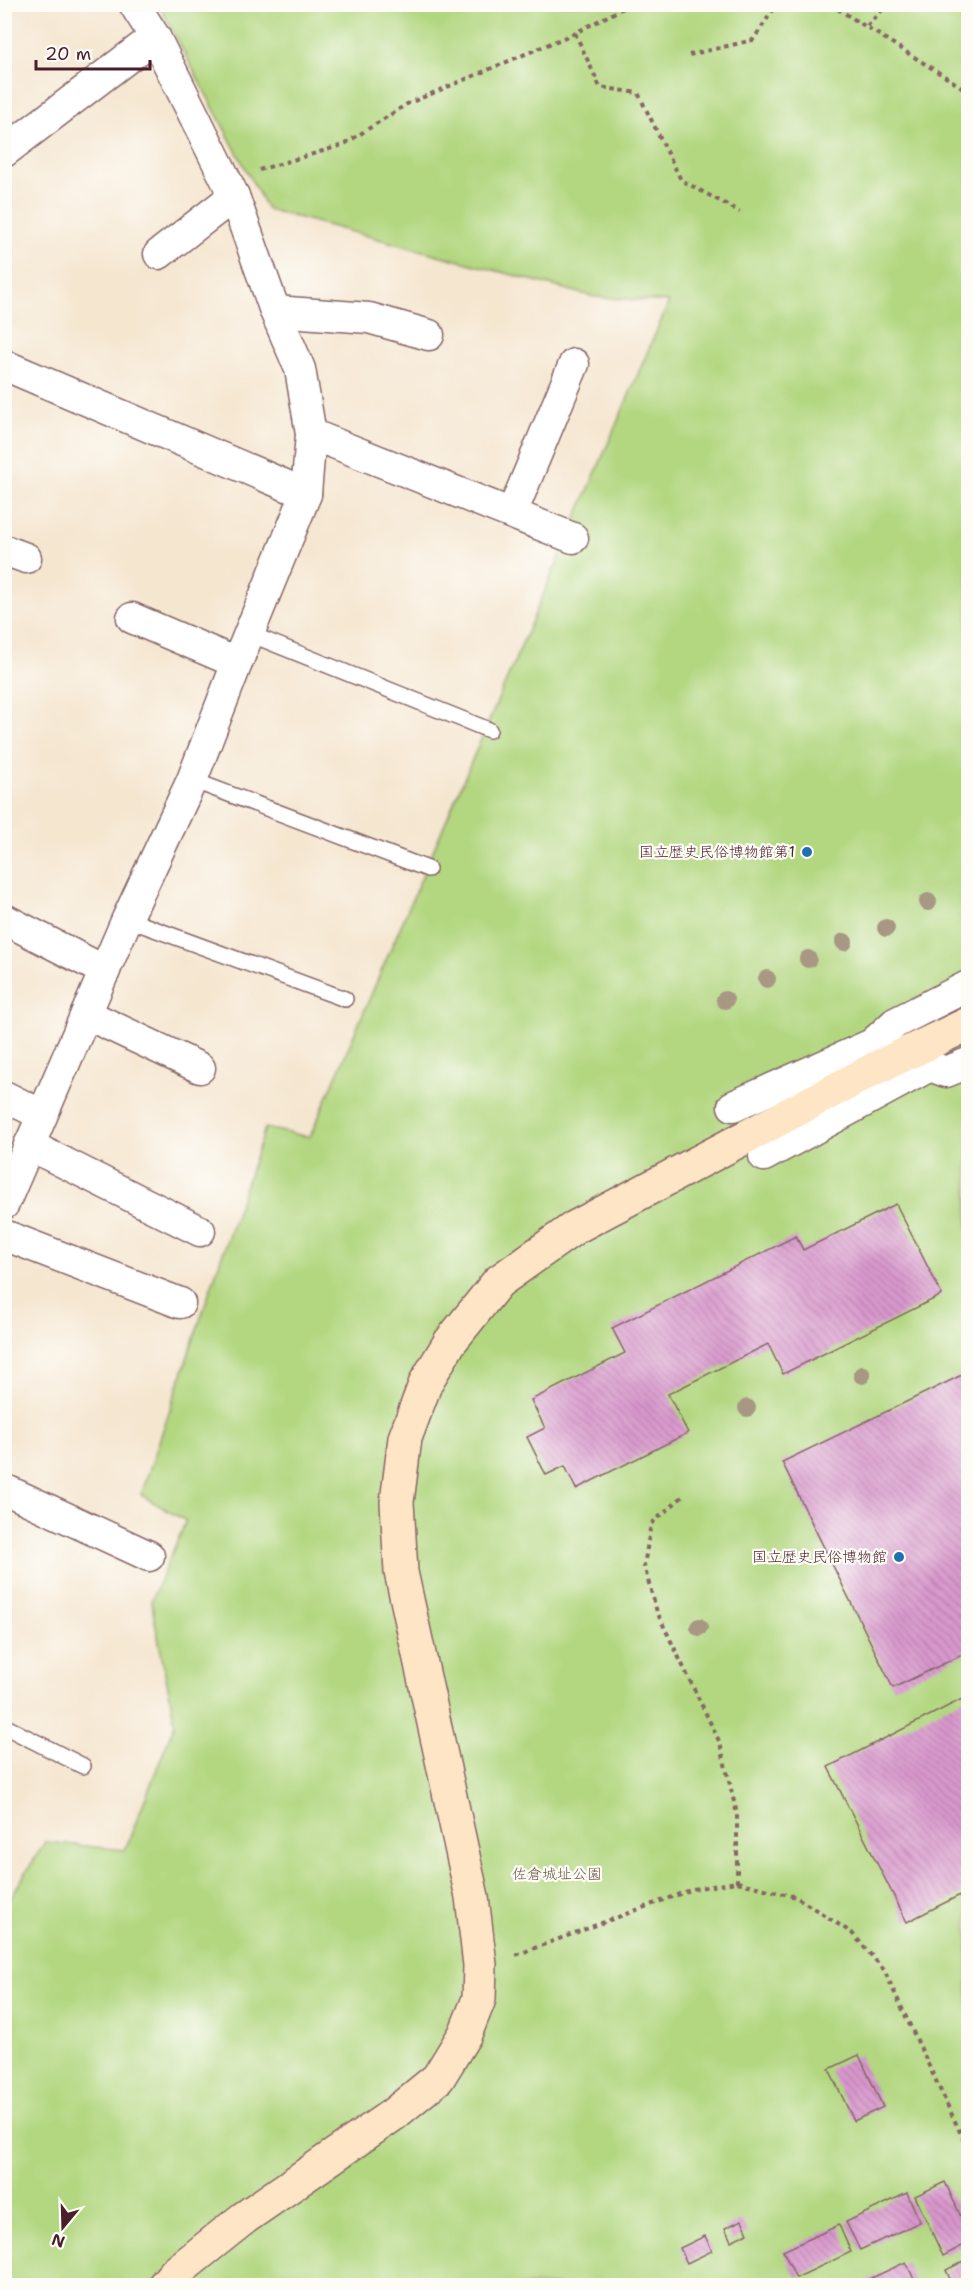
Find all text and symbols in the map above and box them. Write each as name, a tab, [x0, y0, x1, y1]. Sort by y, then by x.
scale bar	[36, 33, 150, 71]
text: 20 m	[45, 42, 91, 66]
place label: 国立歴史民俗博物館第1	[639, 842, 795, 862]
marker: 国立歴史民俗博物館第1	[800, 845, 814, 859]
place label: 国立歴史民俗博物館	[752, 1547, 887, 1567]
marker: 国立歴史民俗博物館	[892, 1550, 906, 1564]
park label: 佐倉城址公園	[512, 1864, 602, 1884]
north arrow	[33, 2197, 93, 2257]
text: N	[49, 2229, 68, 2253]

